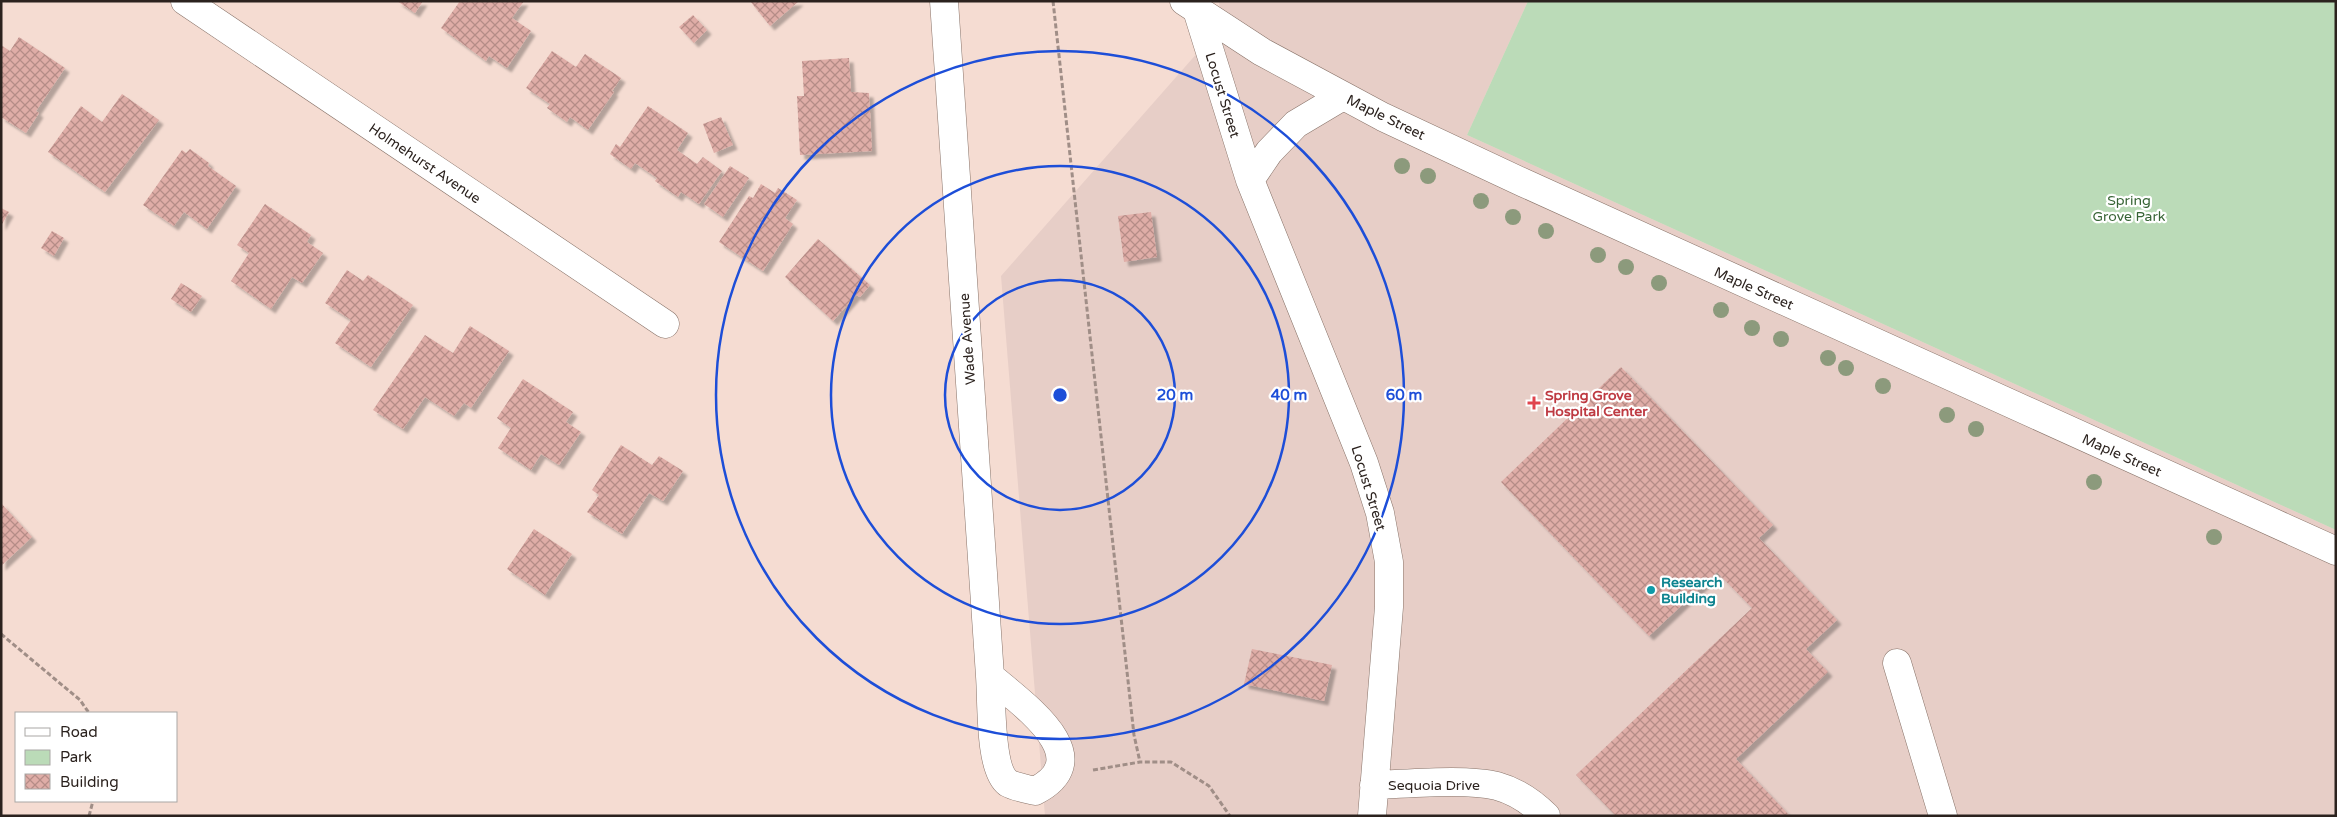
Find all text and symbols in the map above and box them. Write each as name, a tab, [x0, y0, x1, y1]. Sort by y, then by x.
street label: Locust Street	[1201, 50, 1244, 140]
street label: Maple Street	[1344, 91, 1428, 144]
street label: Holmehurst Avenue	[366, 120, 484, 207]
park label: Spring Grove Park	[2093, 192, 2166, 225]
street label: Maple Street	[1711, 263, 1797, 314]
street label: Wade Avenue	[956, 292, 979, 385]
centre of rings	[1051, 386, 1069, 404]
text: 20 m	[1157, 386, 1193, 404]
text: 40 m	[1271, 386, 1307, 404]
text: 60 m	[1386, 386, 1422, 404]
place label: Spring Grove Hospital Center	[1545, 387, 1648, 420]
marker: Spring Grove Hospital Center	[1527, 396, 1541, 410]
street label: Maple Street	[2079, 430, 2165, 481]
street label: Locust Street	[1347, 443, 1390, 533]
place label: Research Building	[1661, 574, 1723, 607]
marker: Research Building	[1645, 584, 1657, 596]
legend	[15, 712, 178, 802]
text: Road	[60, 723, 98, 741]
text: Park	[60, 748, 92, 766]
text: Building	[60, 773, 119, 791]
street label: Sequoia Drive	[1388, 777, 1480, 794]

